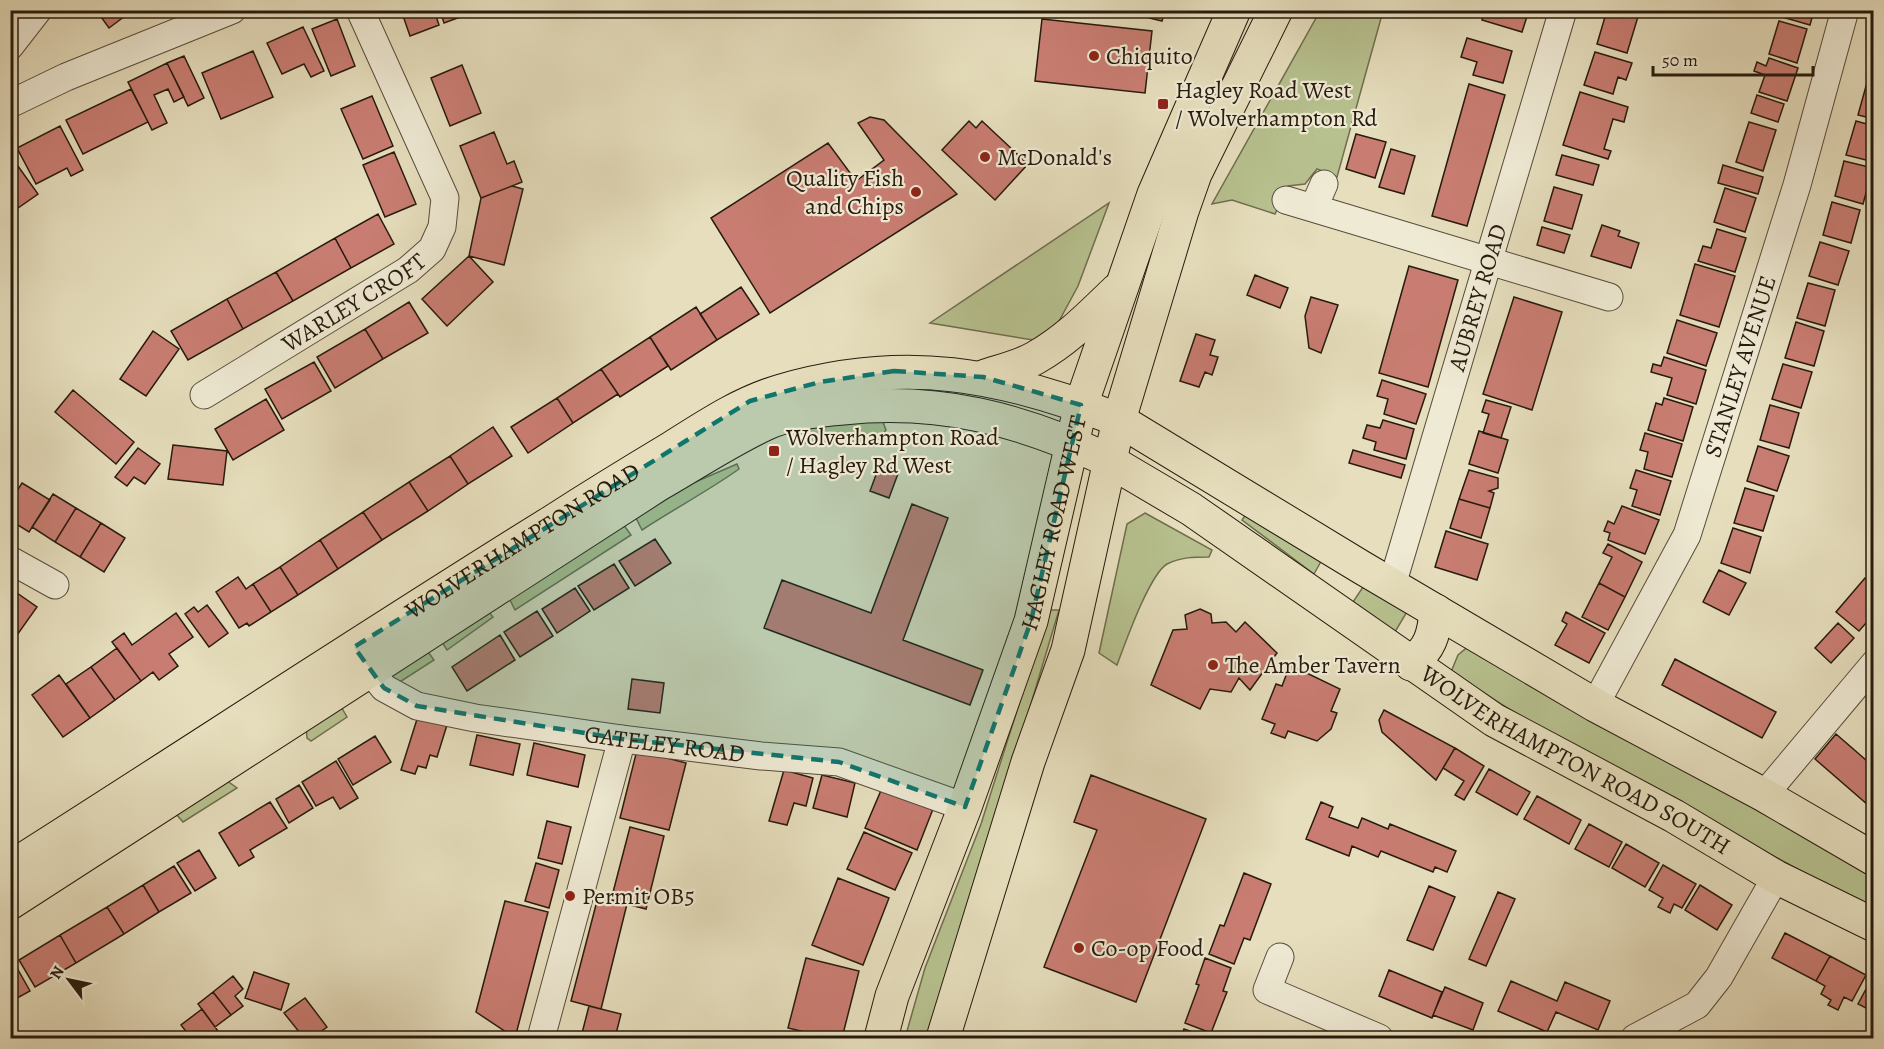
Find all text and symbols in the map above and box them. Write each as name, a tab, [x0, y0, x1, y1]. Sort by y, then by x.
scale bar	[1653, 39, 1814, 77]
place label: Chiquito	[1106, 40, 1193, 72]
text: 50 m	[1662, 48, 1698, 72]
marker: Chiquito	[1087, 49, 1101, 63]
place label: Hagley Road West / Wolverhampton Rd	[1175, 74, 1378, 134]
marker: Hagley Road West / Wolverhampton Rd	[1156, 97, 1170, 111]
place label: McDonald's	[997, 141, 1112, 173]
marker: McDonald's	[978, 150, 992, 164]
place label: Quality Fish and Chips	[786, 162, 904, 222]
marker: Quality Fish and Chips	[909, 185, 923, 199]
street label: AUBREY ROAD	[1440, 220, 1515, 376]
street label: WARLEY CROFT	[275, 245, 433, 360]
street label: STANLEY AVENUE	[1696, 271, 1784, 461]
street label: HAGLEY ROAD WEST	[1013, 412, 1094, 635]
place label: Wolverhampton Road / Hagley Rd West	[785, 421, 999, 481]
marker: Wolverhampton Road / Hagley Rd West	[767, 444, 781, 458]
street label: WOLVERHAMPTON ROAD	[398, 455, 646, 627]
place label: The Amber Tavern	[1225, 649, 1401, 681]
street label: WOLVERHAMPTON ROAD SOUTH	[1413, 657, 1736, 862]
marker: The Amber Tavern	[1206, 658, 1220, 672]
street label: GATELEY ROAD	[583, 718, 747, 770]
place label: Permit OB5	[582, 880, 695, 912]
marker: Permit OB5	[563, 889, 577, 903]
place label: Co-op Food	[1091, 932, 1204, 964]
marker: Co-op Food	[1072, 941, 1086, 955]
north arrow	[39, 950, 99, 1010]
text: N	[45, 962, 70, 983]

